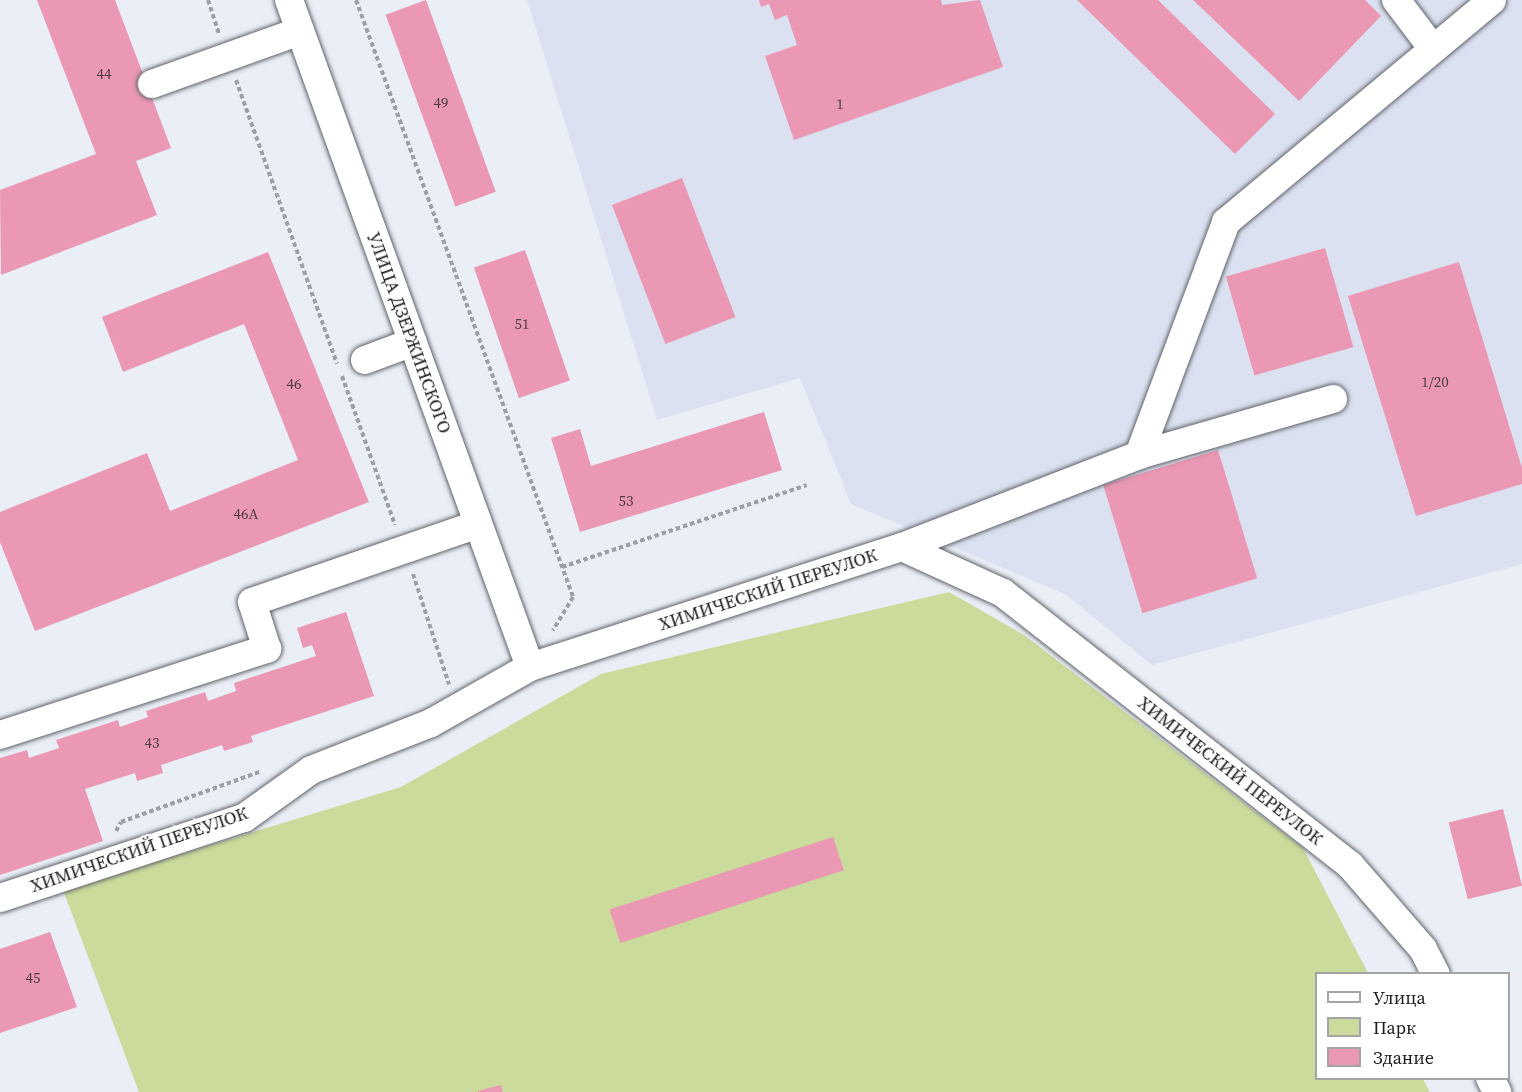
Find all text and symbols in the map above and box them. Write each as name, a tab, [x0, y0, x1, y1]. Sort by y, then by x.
house number: 44	[97, 65, 111, 83]
house number: 49	[434, 94, 448, 112]
house number: 1	[836, 95, 844, 113]
street label: УЛИЦА ДЗЕРЖИНСКОГО	[363, 229, 455, 437]
house number: 51	[515, 315, 529, 333]
house number: 1/20	[1421, 373, 1449, 391]
house number: 46	[287, 375, 301, 393]
house number: 53	[619, 492, 633, 510]
house number: 46А	[234, 505, 258, 523]
street label: ХИМИЧЕСКИЙ ПЕРЕУЛОК	[656, 544, 880, 636]
street label: ХИМИЧЕСКИЙ ПЕРЕУЛОК	[1133, 692, 1327, 850]
house number: 43	[145, 734, 159, 752]
street label: ХИМИЧЕСКИЙ ПЕРЕУЛОК	[27, 803, 251, 897]
house number: 45	[26, 969, 40, 987]
legend	[1315, 972, 1510, 1080]
text: Улица	[1373, 985, 1426, 1010]
text: Парк	[1373, 1015, 1416, 1040]
text: Здание	[1373, 1045, 1434, 1070]

